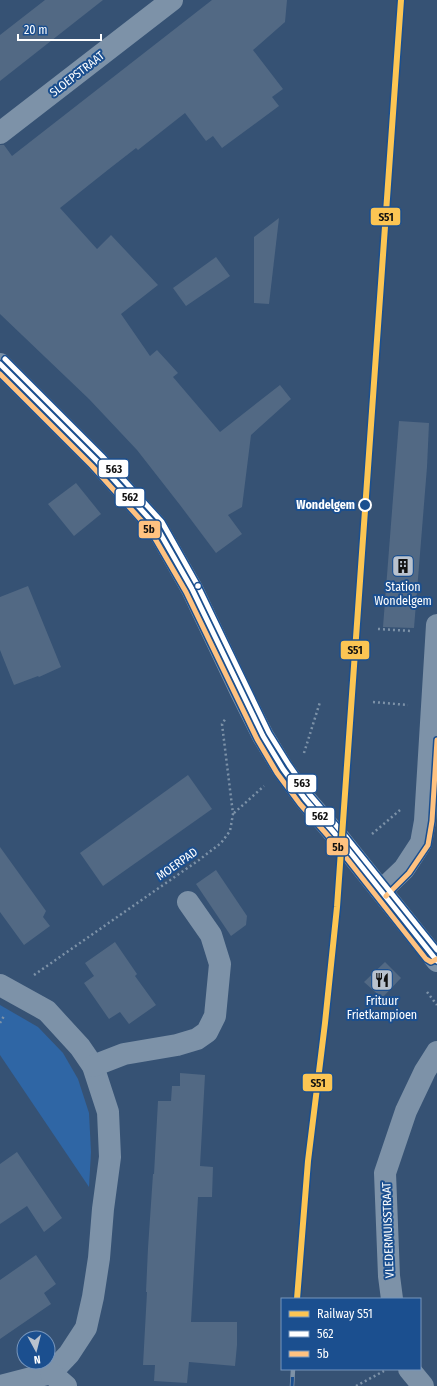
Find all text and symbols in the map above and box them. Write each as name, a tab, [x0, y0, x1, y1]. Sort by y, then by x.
scale bar	[18, 16, 101, 42]
text: 20 m	[24, 23, 48, 37]
street label: SLOEPSTRAAT	[47, 48, 107, 100]
line badge: S51	[370, 207, 401, 226]
text: S51	[378, 211, 394, 224]
line badge: 563	[98, 459, 129, 478]
text: 563	[106, 463, 122, 476]
line badge: 562	[115, 488, 145, 507]
text: 562	[122, 491, 138, 504]
place label: Wondelgem	[296, 498, 355, 512]
marker: Wondelgem	[358, 498, 372, 512]
line badge: 5b	[138, 520, 161, 539]
text: 5b	[143, 523, 155, 536]
building icon: Station Wondelgem	[390, 553, 416, 579]
place label: Station Wondelgem	[374, 580, 432, 608]
unlabelled marker	[193, 581, 203, 591]
line badge: S51	[340, 640, 370, 660]
text: S51	[347, 644, 363, 657]
line badge: 563	[287, 774, 317, 793]
text: 563	[294, 777, 310, 790]
line badge: 562	[305, 807, 335, 826]
text: 562	[312, 810, 328, 823]
line badge: 5b	[326, 837, 349, 856]
text: 5b	[332, 841, 344, 854]
street label: MOERPAD	[154, 845, 200, 883]
restaurant icon: Frituur Frietkampioen	[369, 967, 395, 993]
place label: Frituur Frietkampioen	[347, 994, 417, 1022]
line badge: S51	[302, 1073, 333, 1092]
text: S51	[310, 1077, 326, 1090]
street label: VLEDERMUISSTRAAT	[379, 1181, 397, 1278]
legend	[281, 1298, 421, 1370]
text: Railway S51	[317, 1307, 373, 1321]
text: 562	[317, 1327, 334, 1341]
north arrow	[16, 1330, 56, 1370]
text: 5b	[317, 1347, 329, 1361]
text: N	[33, 1353, 41, 1366]

